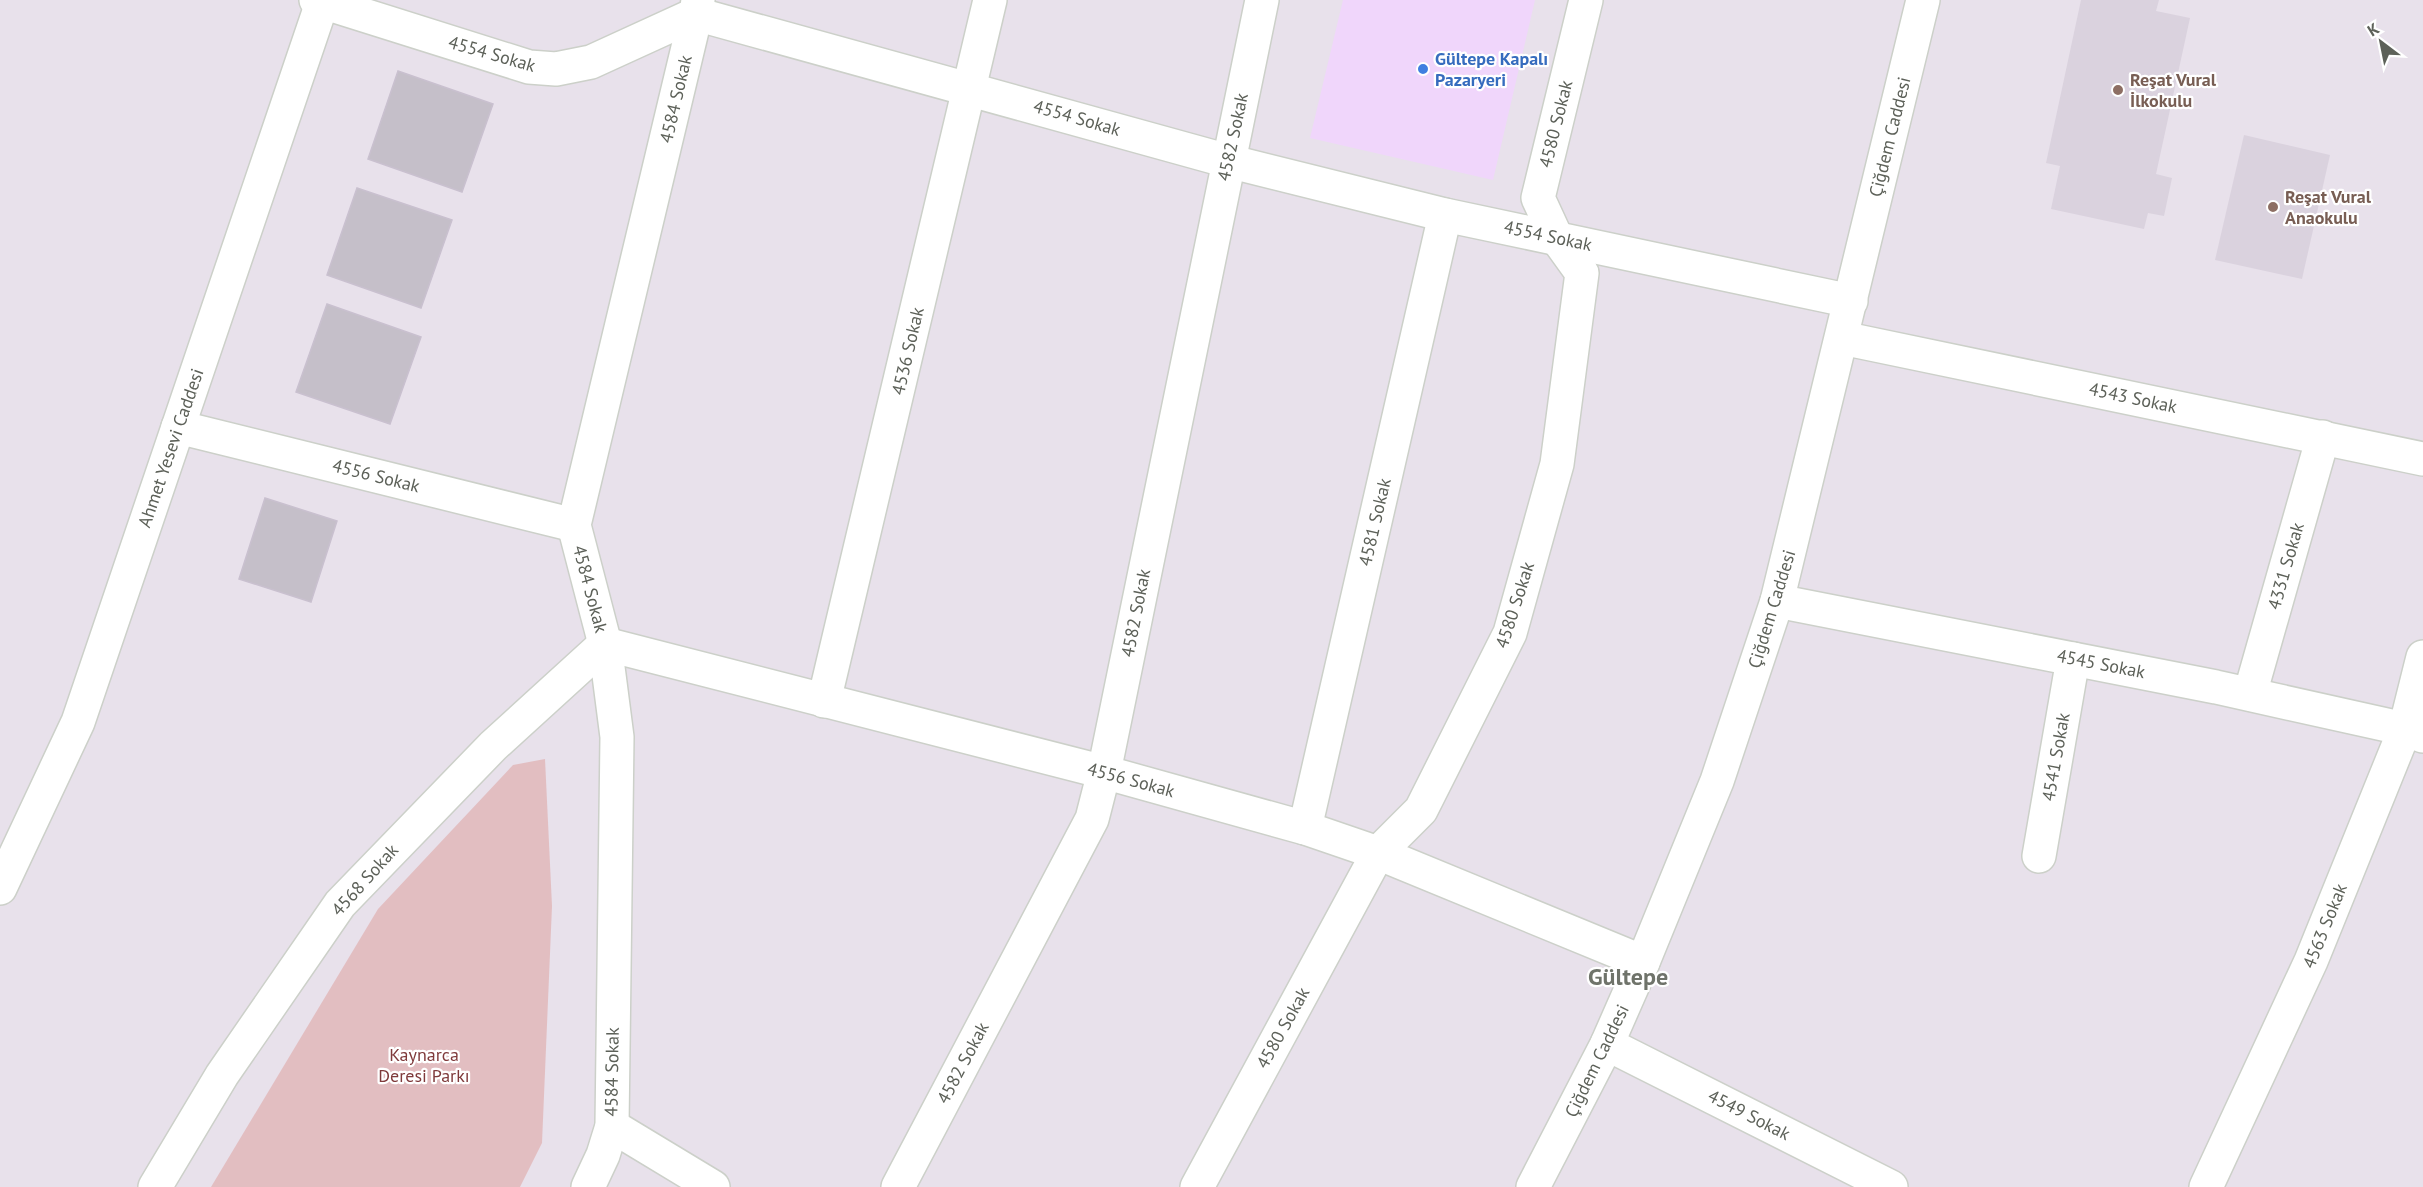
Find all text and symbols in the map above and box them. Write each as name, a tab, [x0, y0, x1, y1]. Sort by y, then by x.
north arrow	[2351, 12, 2411, 72]
text: K	[2364, 18, 2383, 40]
street label: 4554 Sokak	[446, 30, 539, 77]
place label: Gültepe Kapalı Pazaryeri	[1435, 47, 1548, 91]
street label: 4584 Sokak	[654, 52, 697, 145]
marker: Gültepe Kapalı Pazaryeri	[1416, 62, 1430, 76]
place label: Reşat Vural İlkokulu	[2130, 68, 2217, 112]
street label: Çiğdem Caddesi	[1863, 74, 1916, 199]
street label: 4580 Sokak	[1534, 77, 1578, 170]
marker: Reşat Vural İlkokulu	[2111, 83, 2125, 97]
street label: 4582 Sokak	[1212, 90, 1253, 183]
street label: 4554 Sokak	[1031, 94, 1124, 141]
place label: Reşat Vural Anaokulu	[2285, 185, 2372, 229]
marker: Reşat Vural Anaokulu	[2266, 200, 2280, 214]
street label: 4554 Sokak	[1502, 215, 1595, 256]
street label: 4536 Sokak	[886, 304, 929, 397]
street label: Ahmet Yesevi Caddesi	[133, 365, 209, 530]
street label: 4543 Sokak	[2087, 377, 2180, 418]
street label: 4556 Sokak	[330, 454, 423, 498]
street label: 4581 Sokak	[1353, 475, 1396, 568]
street label: 4331 Sokak	[2262, 519, 2309, 612]
street label: 4584 Sokak	[568, 543, 613, 635]
street label: Çiğdem Caddesi	[1743, 547, 1800, 671]
street label: 4580 Sokak	[1490, 558, 1539, 651]
street label: 4582 Sokak	[1116, 566, 1155, 659]
street label: 4545 Sokak	[2055, 644, 2148, 683]
street label: 4541 Sokak	[2036, 711, 2075, 803]
street label: 4556 Sokak	[1085, 757, 1178, 802]
street label: 4568 Sokak	[326, 838, 403, 921]
street label: 4563 Sokak	[2297, 880, 2352, 972]
district label: Gültepe	[1588, 961, 1668, 992]
street label: 4580 Sokak	[1251, 983, 1314, 1072]
street label: Çiğdem Caddesi	[1559, 1001, 1634, 1121]
street label: 4582 Sokak	[931, 1018, 994, 1108]
street label: 4584 Sokak	[599, 1027, 624, 1117]
park label: Kaynarca Deresi Parkı	[378, 1043, 470, 1087]
street label: 4549 Sokak	[1704, 1084, 1795, 1145]

